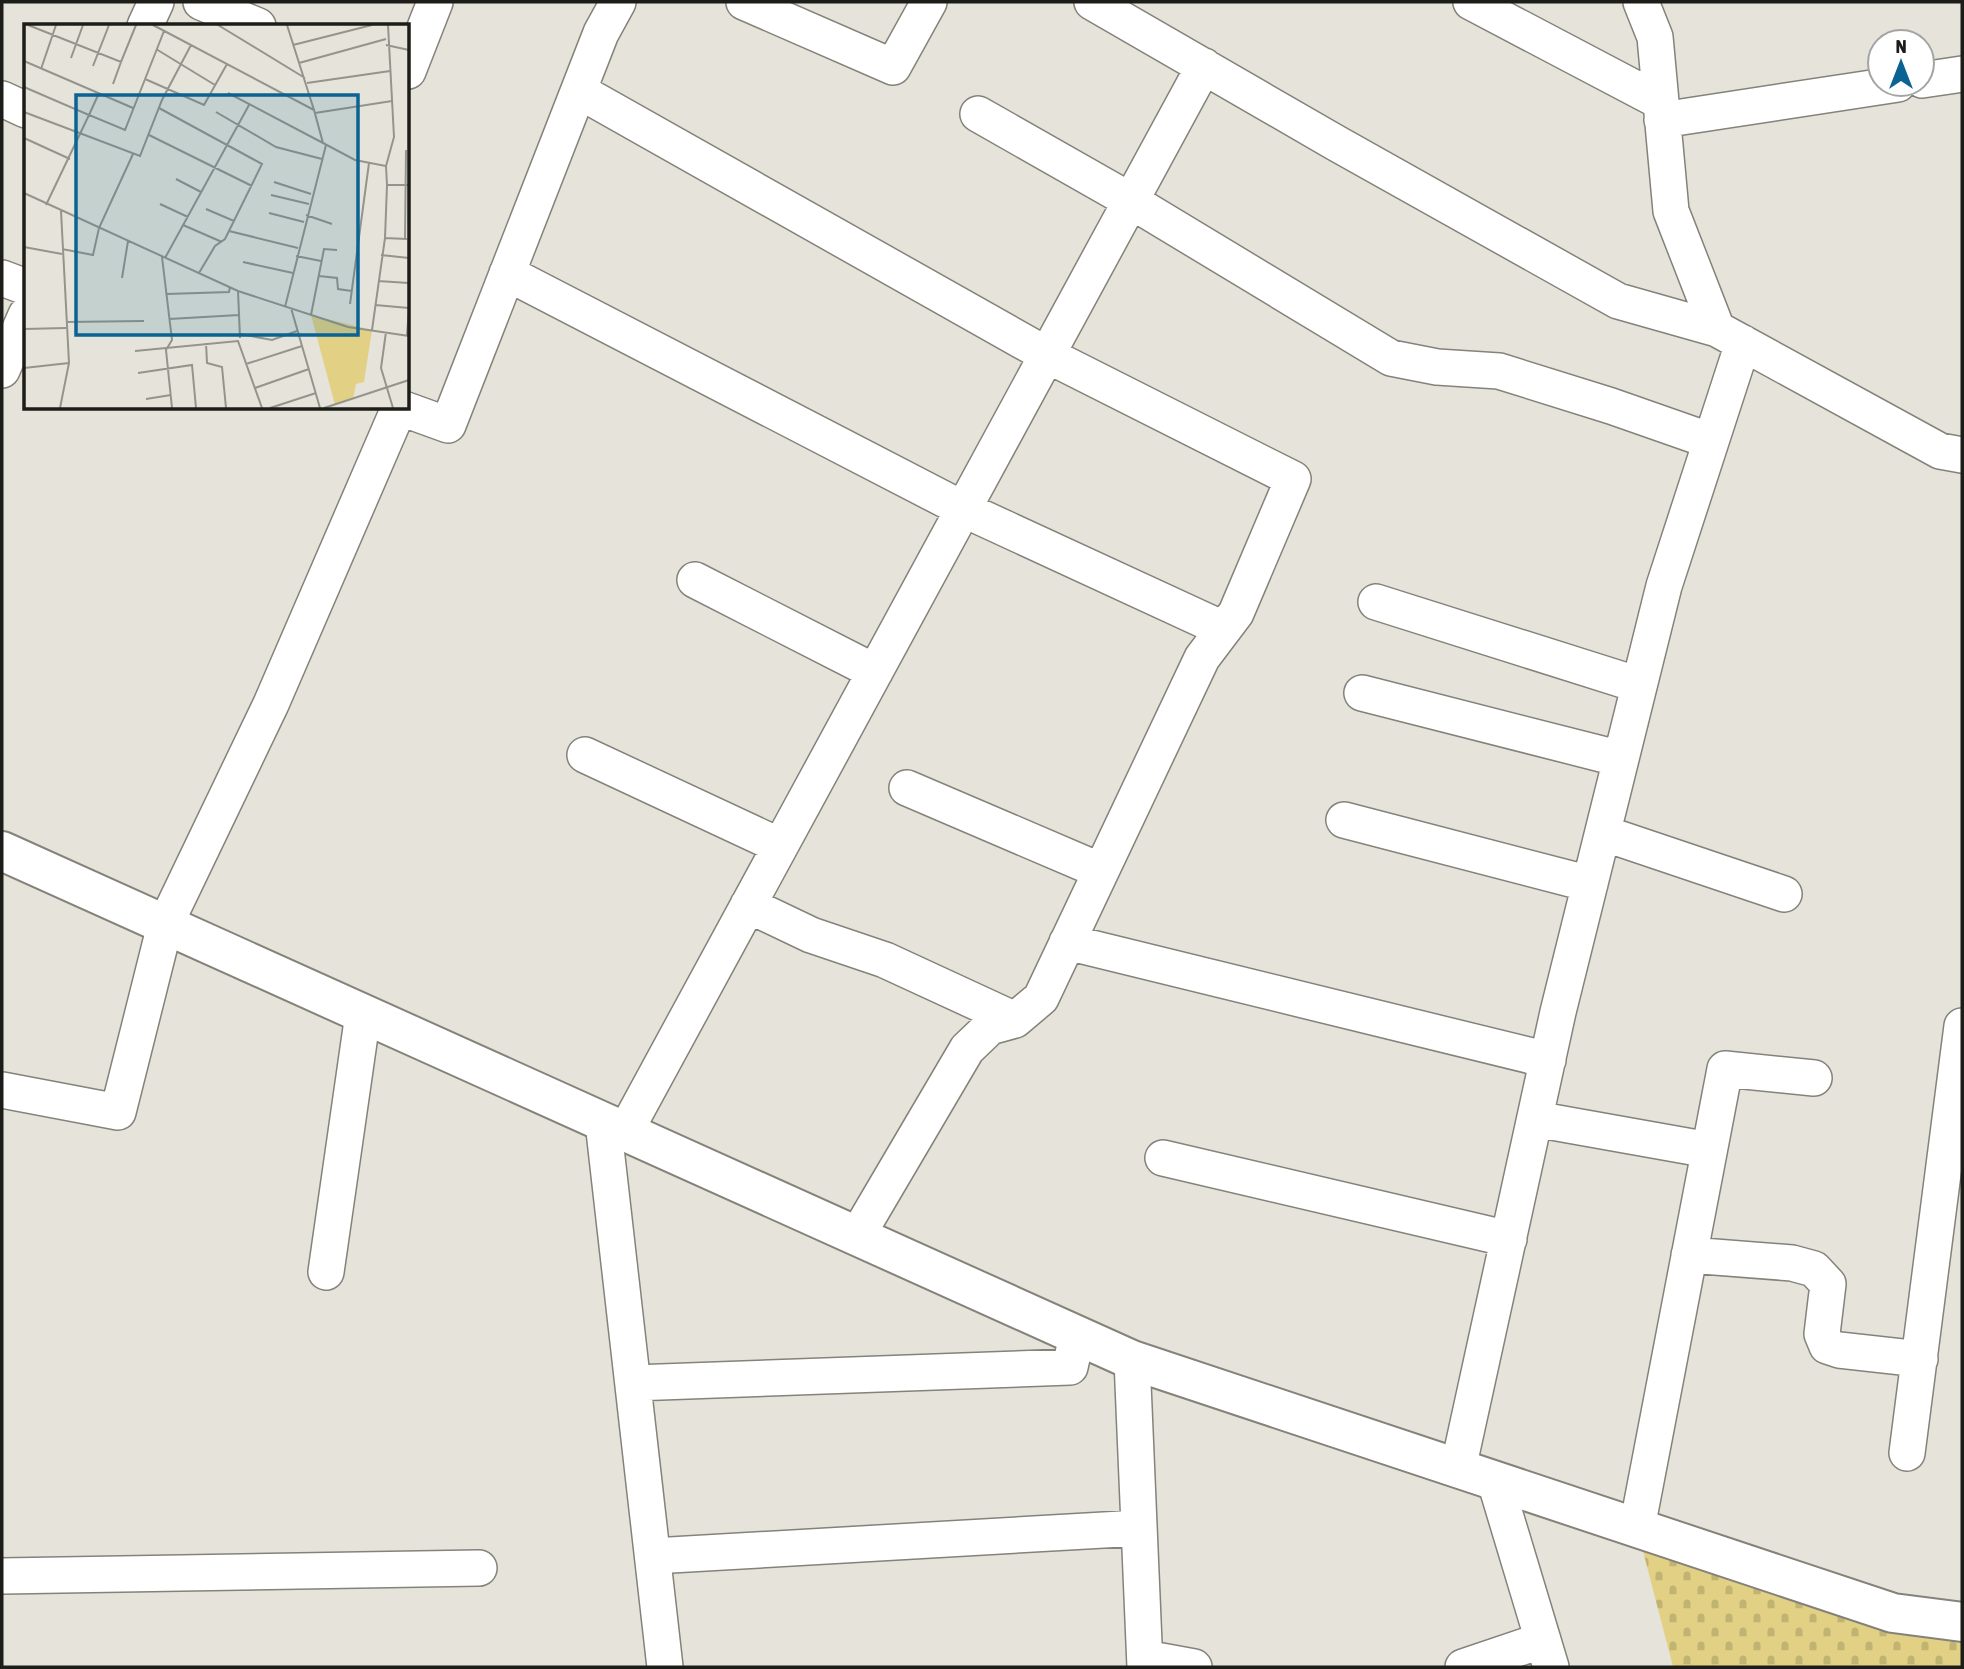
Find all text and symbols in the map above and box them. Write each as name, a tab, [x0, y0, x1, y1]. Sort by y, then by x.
inset map	[24, 24, 410, 410]
north arrow	[1866, 28, 1936, 98]
text: N	[1895, 35, 1907, 57]

